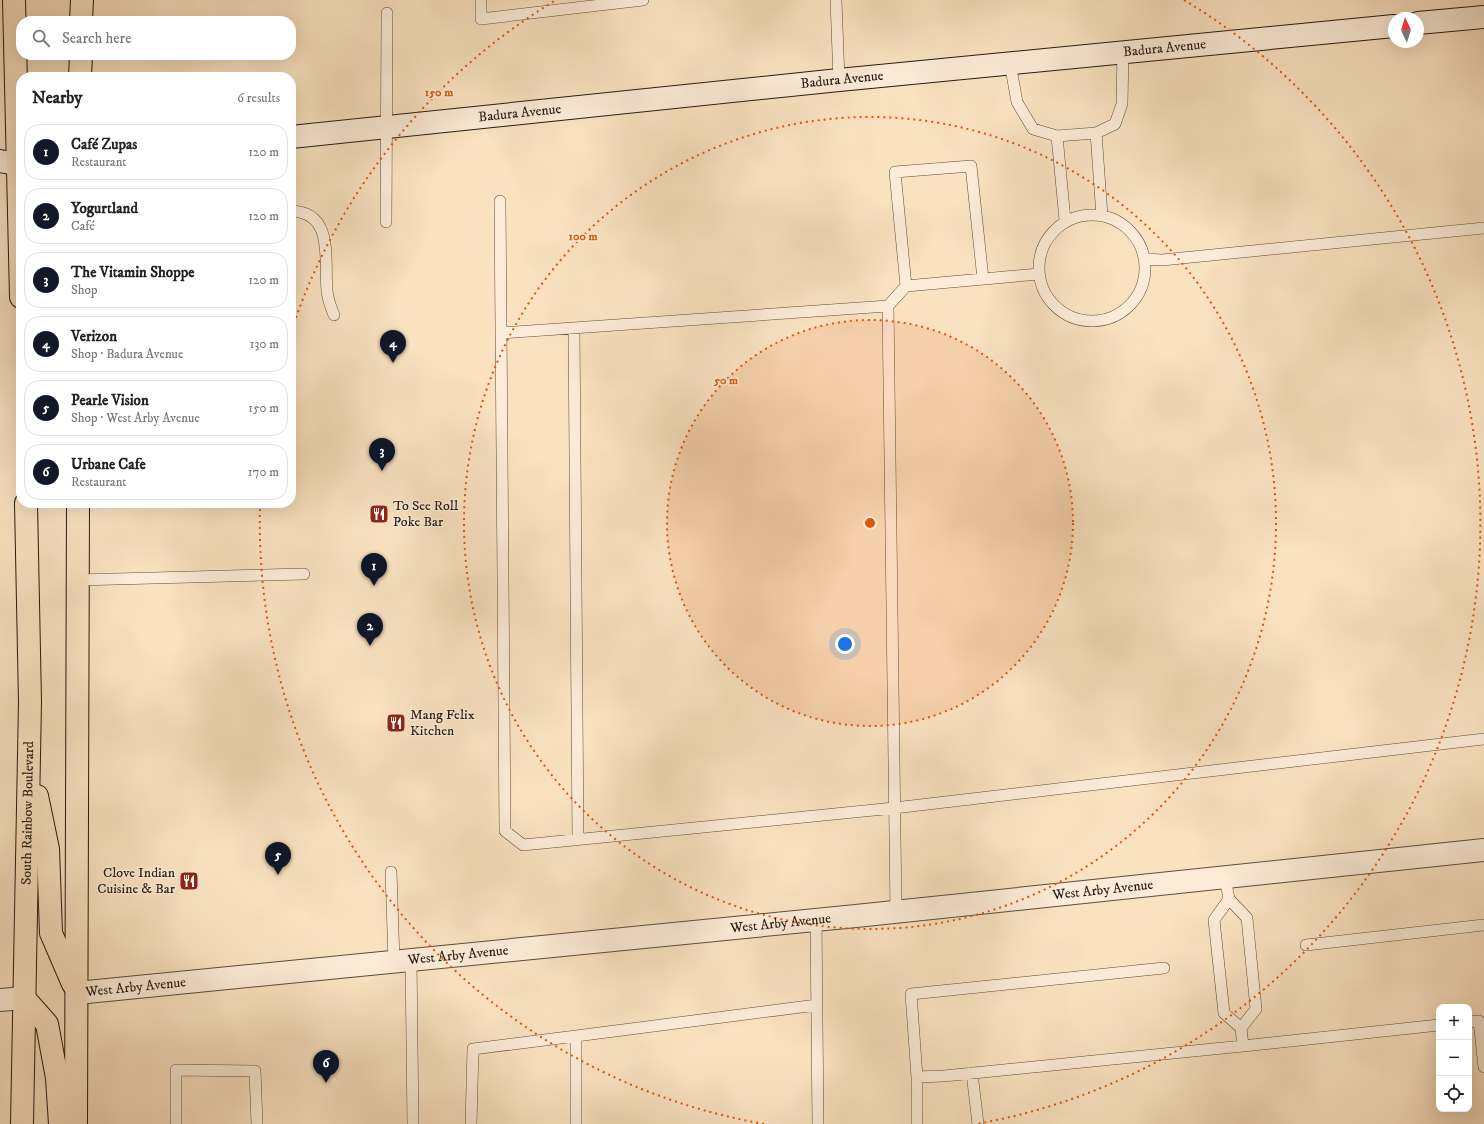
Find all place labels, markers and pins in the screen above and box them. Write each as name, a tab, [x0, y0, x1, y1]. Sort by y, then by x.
pin: 4	[380, 330, 406, 363]
pin: 3	[369, 438, 395, 471]
place label: To See Roll Poke Bar	[393, 497, 459, 531]
restaurant icon: To See Roll Poke Bar	[368, 503, 390, 525]
centre of rings	[863, 516, 877, 530]
pin: 1	[361, 553, 387, 586]
pin: 2	[357, 613, 383, 646]
place label: Mang Felix Kitchen	[410, 706, 475, 740]
restaurant icon: Mang Felix Kitchen	[385, 712, 407, 734]
pin: 5	[265, 842, 291, 875]
place label: Clove Indian Cuisine & Bar	[97, 864, 176, 898]
restaurant icon: Clove Indian Cuisine & Bar	[178, 870, 200, 892]
pin: 6	[313, 1050, 339, 1083]

